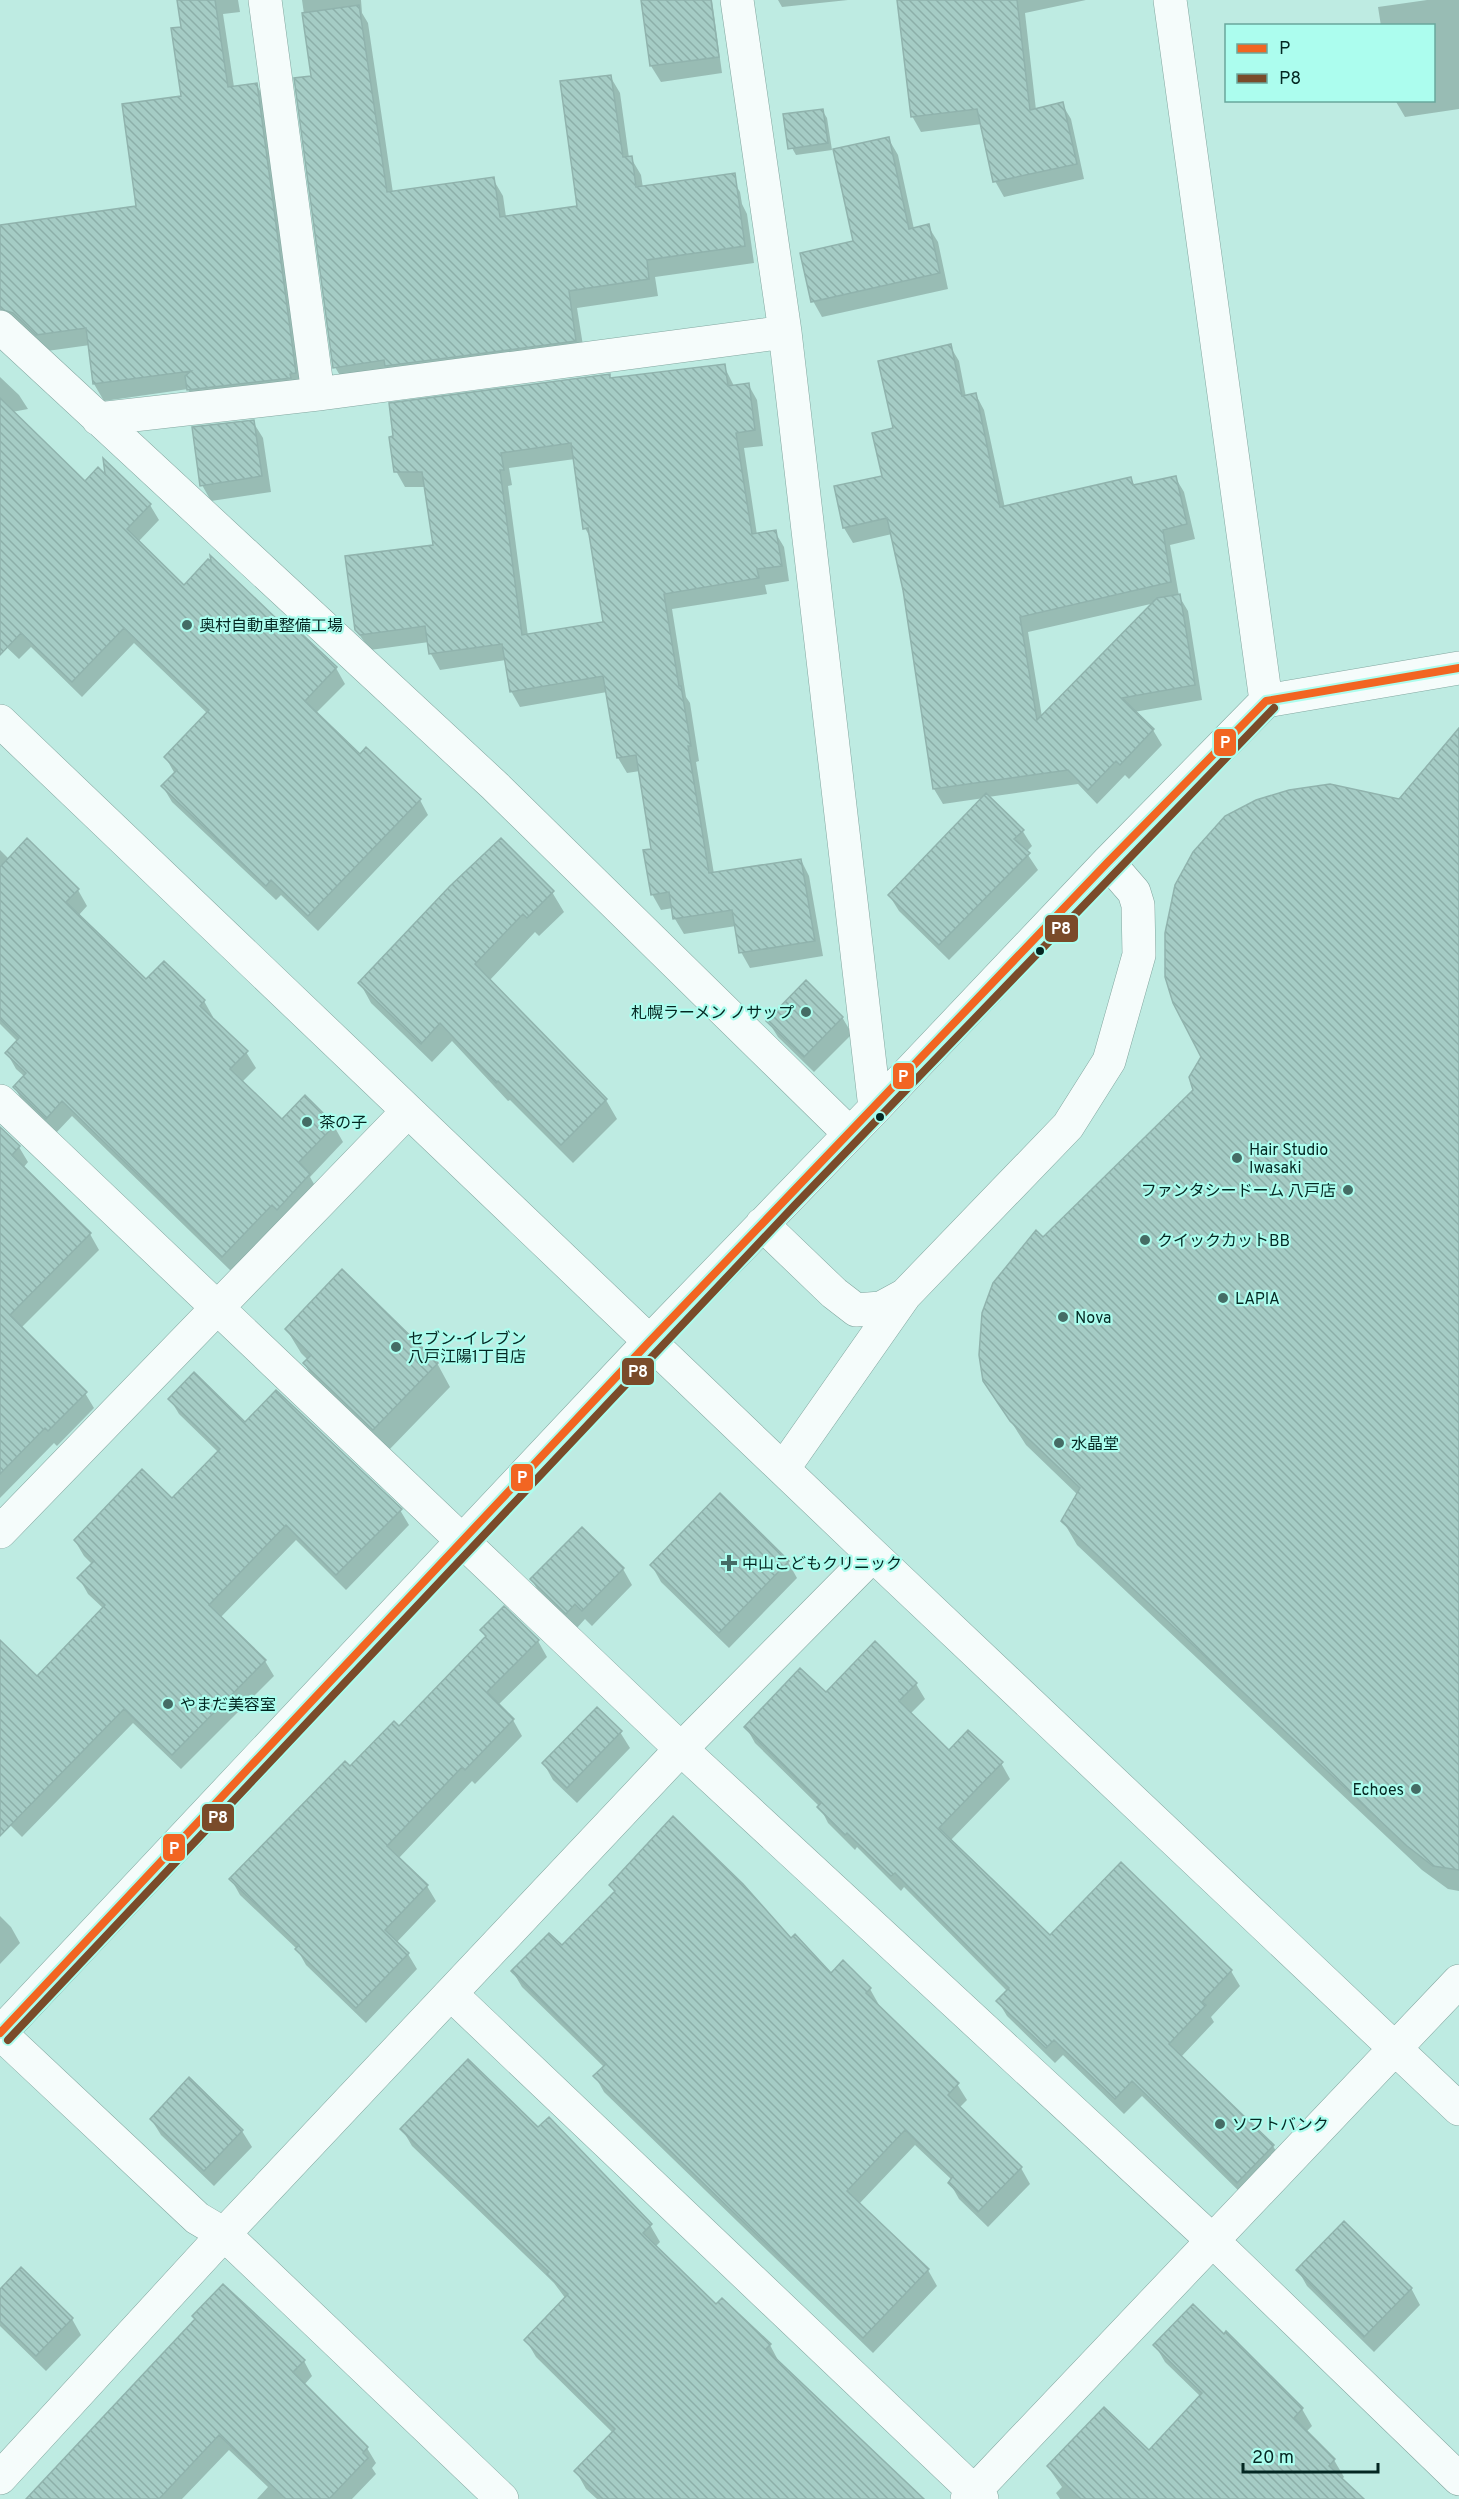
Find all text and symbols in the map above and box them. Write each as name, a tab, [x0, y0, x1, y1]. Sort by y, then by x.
legend	[1225, 24, 1435, 102]
text: P	[1279, 38, 1290, 61]
text: P8	[1279, 68, 1301, 91]
place label: 奥村自動車整備工場	[199, 617, 343, 637]
marker: 奥村自動車整備工場	[180, 618, 194, 632]
line badge: P	[1213, 728, 1237, 757]
text: P	[1220, 734, 1230, 754]
line badge: P8	[1044, 914, 1079, 943]
text: P8	[1051, 920, 1071, 940]
unlabelled marker	[1034, 945, 1046, 957]
place label: 札幌ラーメン ノサップ	[631, 1004, 794, 1024]
marker: 札幌ラーメン ノサップ	[799, 1005, 813, 1019]
line badge: P	[892, 1062, 915, 1090]
text: P	[898, 1068, 908, 1088]
unlabelled marker	[874, 1111, 886, 1123]
place label: 茶の子	[319, 1114, 367, 1134]
marker: 茶の子	[300, 1115, 314, 1129]
place label: Hair Studio Iwasaki	[1249, 1141, 1328, 1179]
marker: Hair Studio Iwasaki	[1230, 1151, 1244, 1165]
place label: ファンタシードーム 八戸店	[1141, 1182, 1336, 1202]
marker: ファンタシードーム 八戸店	[1341, 1183, 1355, 1197]
place label: クイックカットBB	[1157, 1232, 1290, 1252]
marker: クイックカットBB	[1138, 1233, 1152, 1247]
place label: LAPIA	[1235, 1290, 1280, 1310]
marker: LAPIA	[1216, 1291, 1230, 1305]
place label: Nova	[1075, 1309, 1112, 1329]
marker: Nova	[1056, 1310, 1070, 1324]
place label: セブン-イレブン 八戸江陽1丁目店	[408, 1330, 526, 1368]
marker: セブン-イレブン 八戸江陽1丁目店	[389, 1340, 403, 1354]
line badge: P8	[621, 1357, 655, 1386]
text: P8	[628, 1363, 648, 1383]
place label: 水晶堂	[1071, 1435, 1119, 1455]
marker: 水晶堂	[1052, 1436, 1066, 1450]
line badge: P	[510, 1463, 534, 1492]
text: P	[517, 1469, 527, 1489]
marker: 中山こどもクリニック	[720, 1554, 738, 1572]
place label: 中山こどもクリニック	[742, 1555, 902, 1575]
place label: やまだ美容室	[180, 1696, 276, 1716]
marker: やまだ美容室	[161, 1697, 175, 1711]
place label: Echoes	[1353, 1781, 1404, 1801]
marker: Echoes	[1409, 1782, 1423, 1796]
line badge: P8	[201, 1803, 235, 1832]
text: P8	[208, 1809, 228, 1829]
line badge: P	[162, 1833, 186, 1862]
text: P	[169, 1840, 179, 1860]
place label: ソフトバンク	[1232, 2116, 1329, 2136]
marker: ソフトバンク	[1213, 2117, 1227, 2131]
scale bar	[1243, 2436, 1378, 2474]
text: 20 m	[1252, 2447, 1294, 2470]

